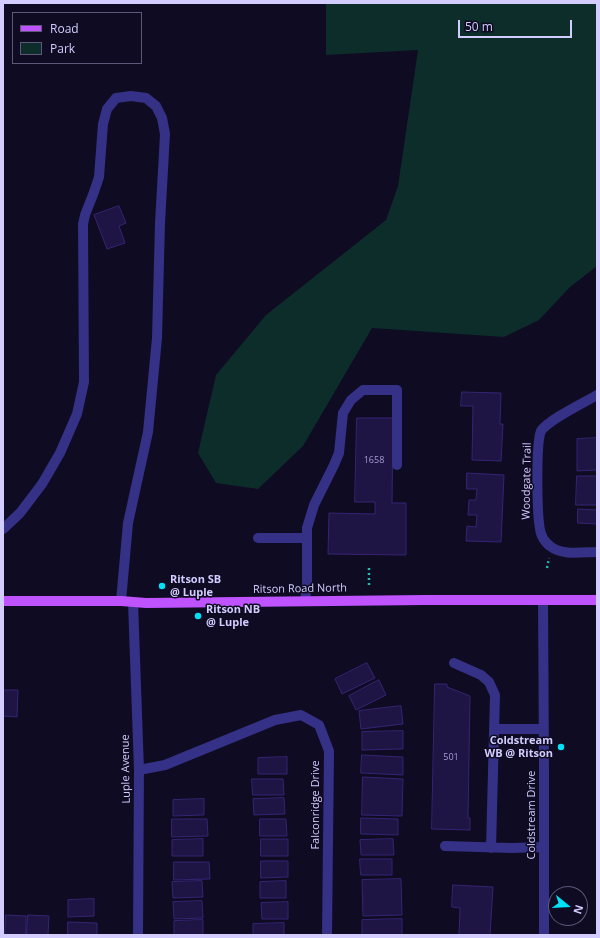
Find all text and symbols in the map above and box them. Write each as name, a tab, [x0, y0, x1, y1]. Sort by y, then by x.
legend	[12, 12, 142, 64]
scale bar	[460, 12, 574, 38]
text: 50 m	[465, 18, 493, 35]
text: Road	[50, 20, 79, 37]
text: Park	[50, 40, 75, 57]
street label: Woodgate Trail	[520, 442, 534, 520]
house number: 1658	[364, 455, 384, 465]
place label: Ritson SB @ Luple	[170, 573, 221, 599]
marker: Ritson SB @ Luple	[157, 581, 167, 591]
street label: Ritson Road North	[253, 582, 347, 596]
place label: Ritson NB @ Luple	[206, 603, 260, 629]
marker: Ritson NB @ Luple	[193, 611, 203, 621]
street label: Luple Avenue	[119, 734, 133, 804]
place label: Coldstream WB @ Ritson	[484, 734, 553, 760]
marker: Coldstream WB @ Ritson	[556, 742, 566, 752]
house number: 501	[443, 752, 459, 762]
street label: Falconridge Drive	[309, 760, 323, 850]
street label: Coldstream Drive	[525, 771, 539, 859]
north arrow	[548, 886, 588, 926]
text: N	[570, 903, 587, 916]

